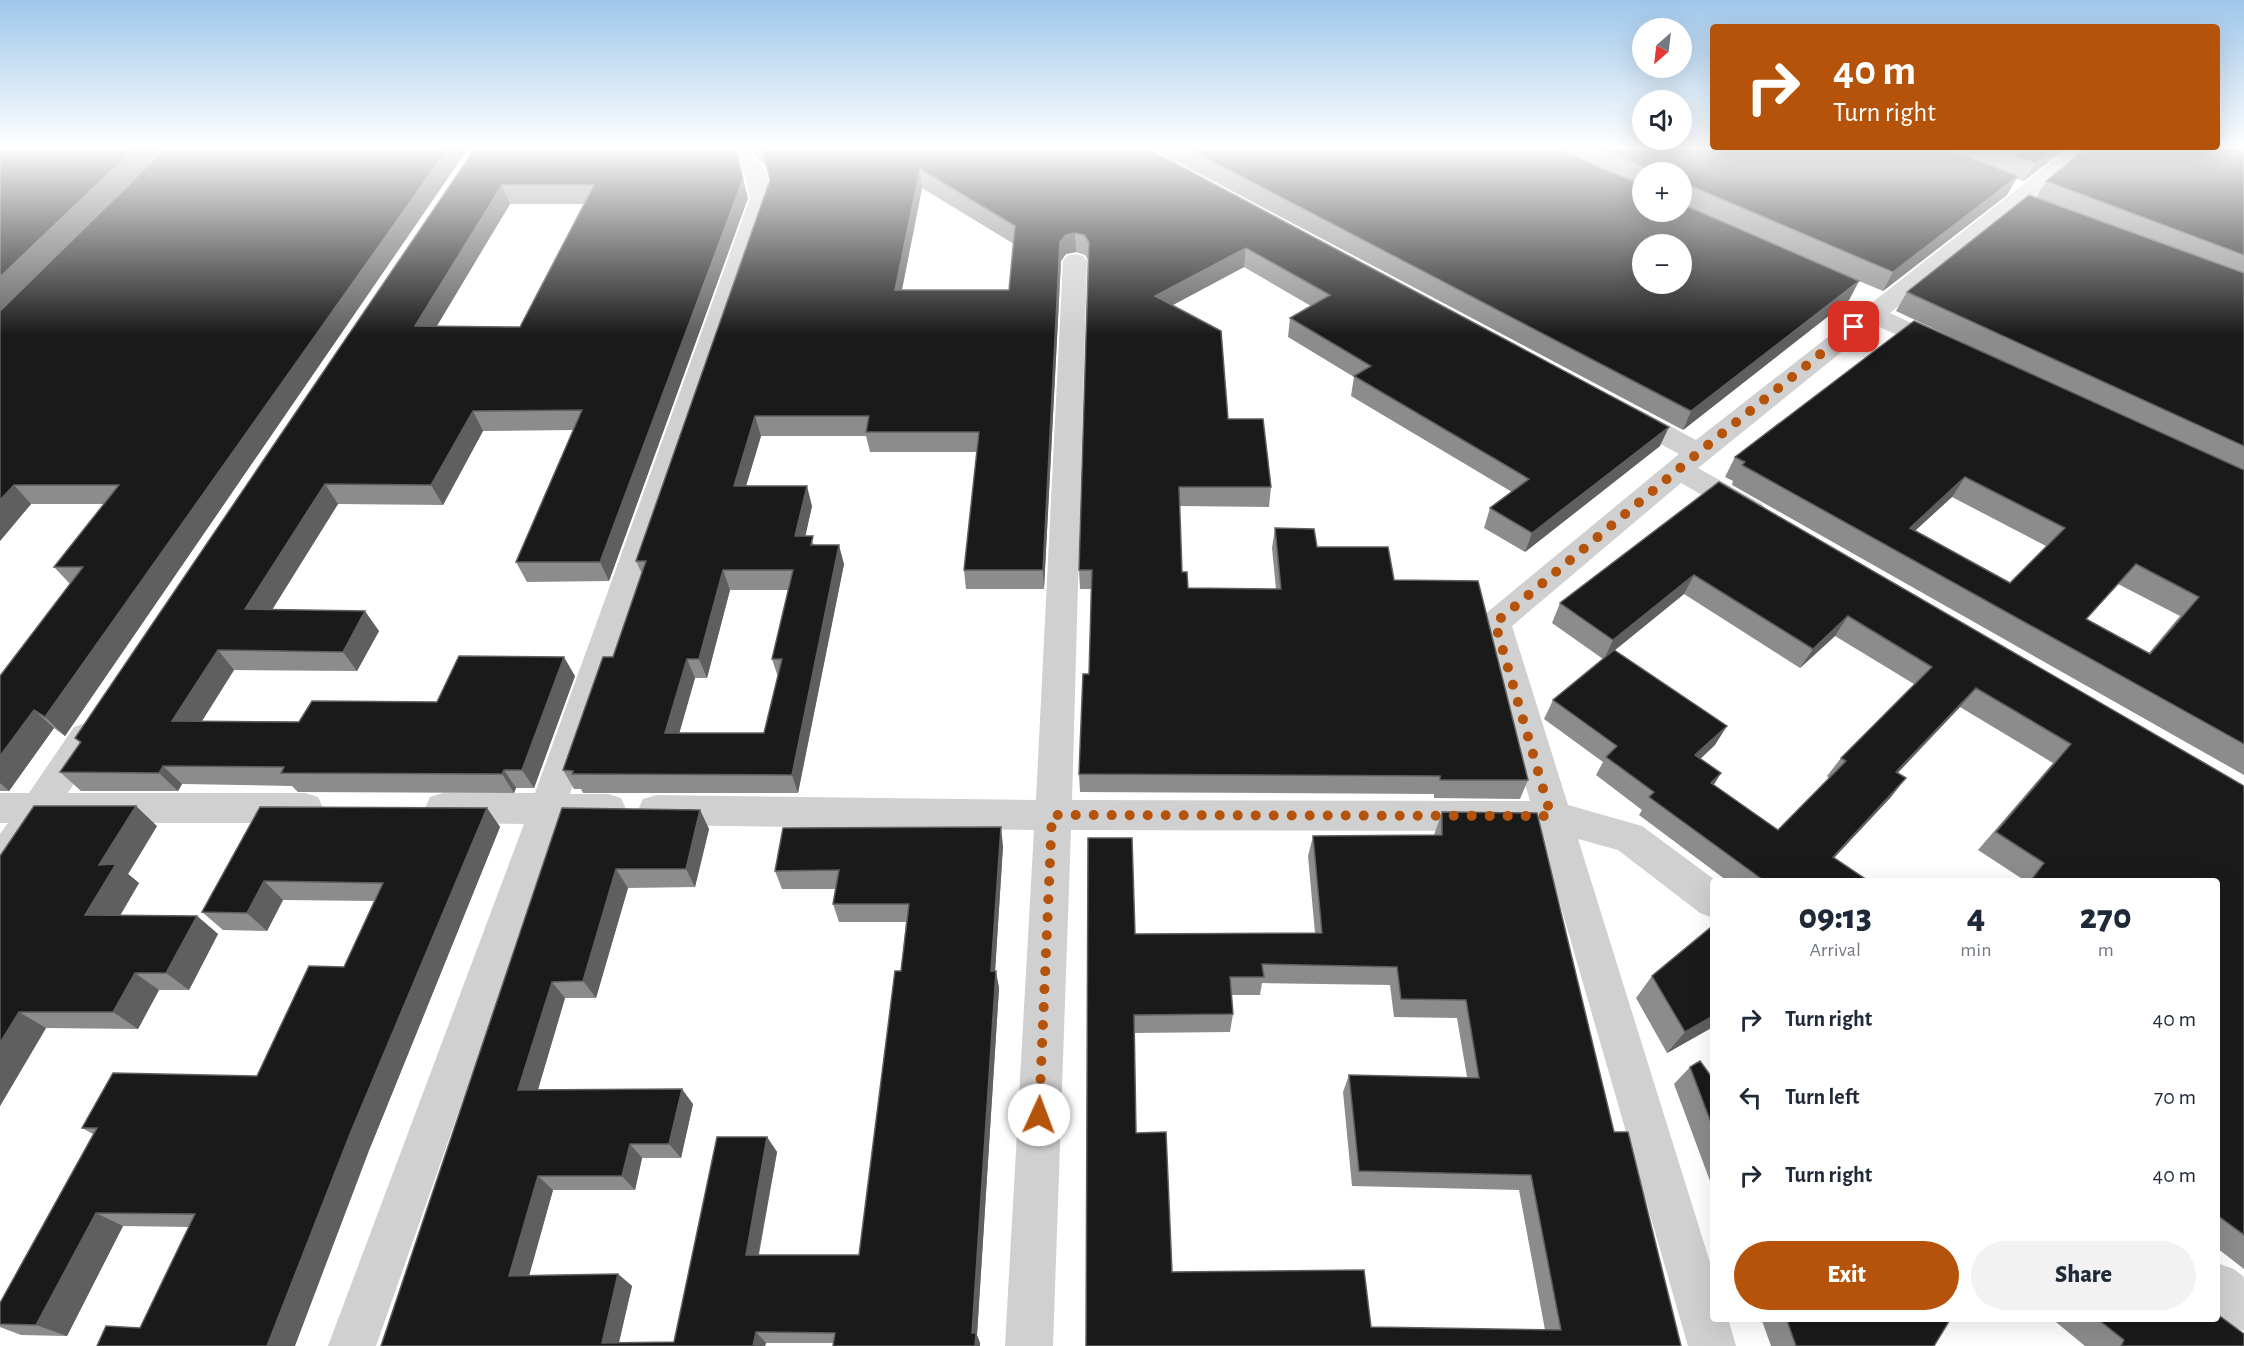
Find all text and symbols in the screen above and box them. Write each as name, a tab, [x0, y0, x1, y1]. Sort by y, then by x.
north arrow	[1632, 18, 1692, 78]
map controls	[1632, 18, 1692, 294]
icon: right	[1734, 48, 1812, 126]
text: 40 m	[1833, 50, 1916, 92]
button: sound	[1632, 90, 1692, 150]
text: Turn right	[1833, 99, 1936, 126]
button: +	[1632, 162, 1692, 222]
button: −	[1632, 234, 1692, 294]
pin	[1828, 301, 1879, 352]
icon: arrive	[1837, 310, 1870, 343]
text: 09:13	[1798, 899, 1872, 935]
text: 4	[1967, 899, 1985, 935]
text: 270	[2080, 899, 2132, 935]
text: Arrival	[1809, 940, 1861, 960]
text: min	[1960, 940, 1991, 960]
text: m	[2098, 940, 2114, 960]
icon: right	[1734, 1003, 1767, 1036]
text: Turn right	[1785, 1008, 1872, 1030]
text: 40 m	[2153, 1008, 2196, 1030]
icon: left	[1734, 1081, 1767, 1114]
position arrow	[1007, 1083, 1071, 1147]
text: Turn left	[1785, 1086, 1859, 1108]
text: 70 m	[2154, 1086, 2196, 1108]
icon: right	[1734, 1159, 1767, 1192]
text: Turn right	[1785, 1164, 1872, 1186]
text: 40 m	[2153, 1164, 2196, 1186]
button: Exit	[1734, 1241, 1959, 1310]
button: Share	[1971, 1241, 2196, 1310]

